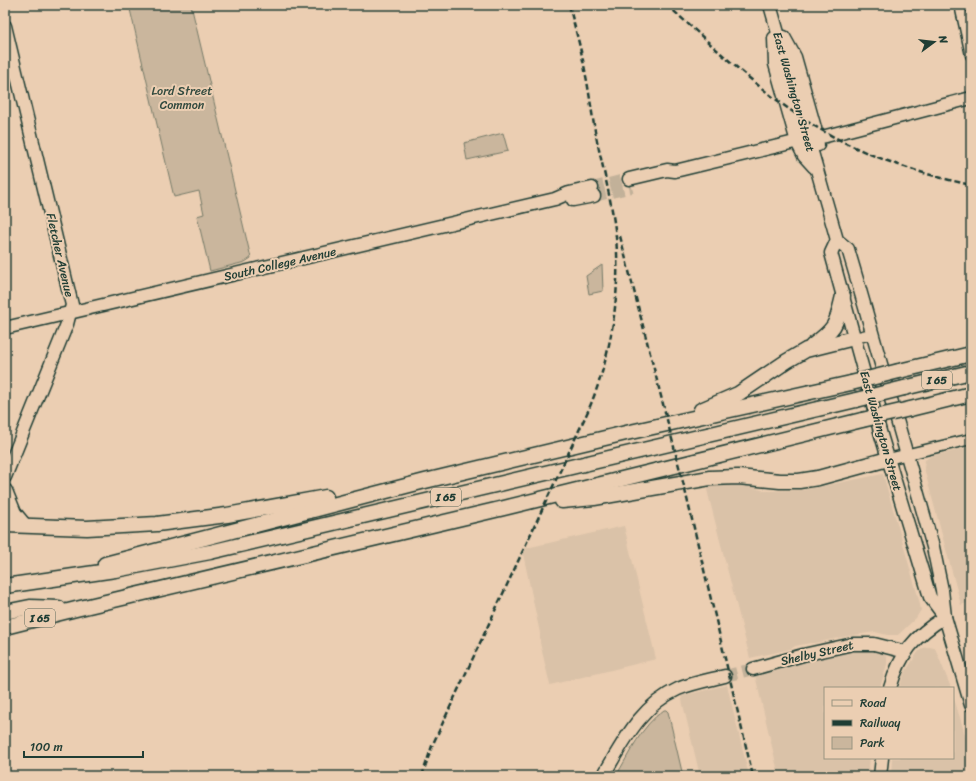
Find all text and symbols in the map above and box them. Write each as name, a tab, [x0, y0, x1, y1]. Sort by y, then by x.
north arrow	[914, 22, 954, 62]
street label: East Washington Street	[766, 29, 822, 155]
text: N	[933, 32, 953, 46]
park label: Lord Street Common	[152, 80, 212, 116]
street label: Fletcher Avenue	[40, 211, 80, 299]
street label: South College Avenue	[222, 240, 338, 288]
street label: East Washington Street	[853, 368, 909, 494]
road number: I 65	[922, 371, 952, 389]
road number: I 65	[431, 488, 461, 506]
road number: I 65	[25, 609, 55, 627]
street label: Shelby Street	[778, 634, 856, 672]
legend	[824, 687, 954, 759]
text: Road	[860, 692, 887, 714]
text: Railway	[860, 712, 901, 734]
text: Park	[860, 732, 885, 754]
scale bar	[24, 733, 143, 759]
text: 100 m	[30, 736, 63, 758]

